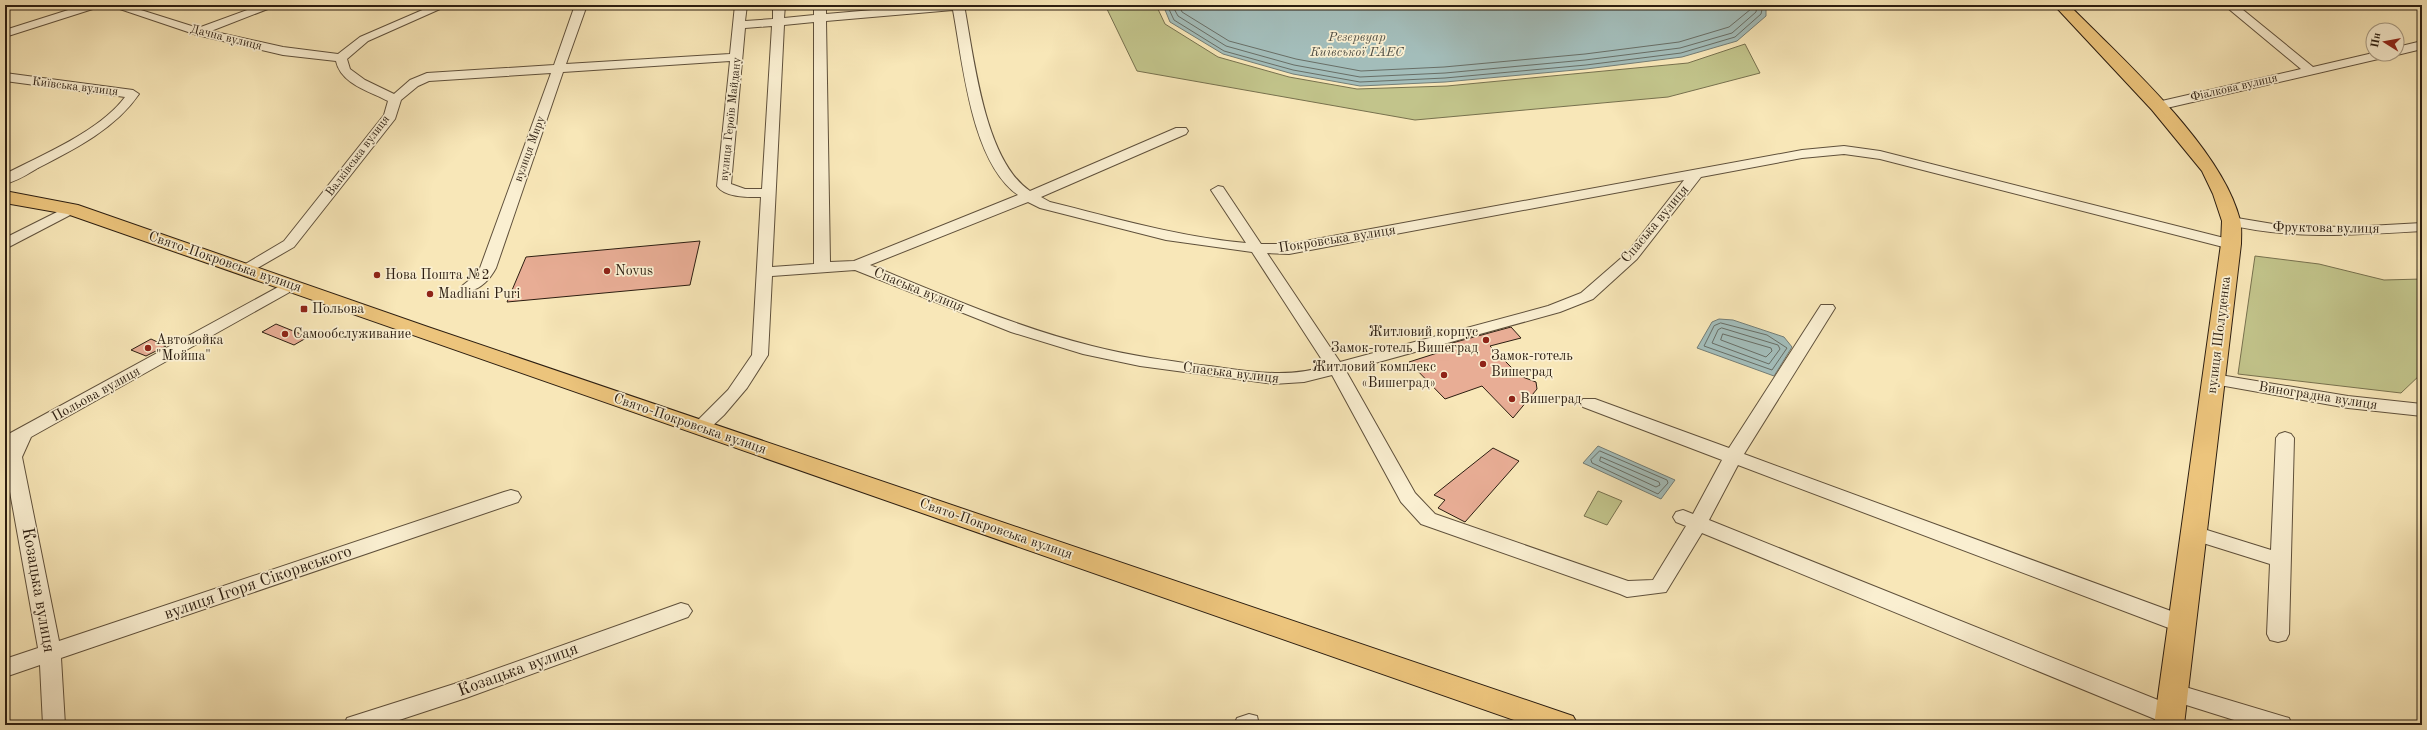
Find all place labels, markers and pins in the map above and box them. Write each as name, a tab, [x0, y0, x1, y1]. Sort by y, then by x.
place label: Novus	[615, 264, 653, 278]
marker: Novus	[602, 266, 612, 276]
place label: Нова Пошта №2	[385, 268, 490, 282]
marker: Нова Пошта №2	[372, 270, 382, 280]
place label: Madliani Puri	[438, 287, 520, 301]
marker: Madliani Puri	[425, 289, 435, 299]
place label: Польова	[312, 302, 364, 316]
marker: Польова	[299, 304, 309, 314]
place label: Житловий корпус Замок-готель Вишеград	[1331, 325, 1478, 355]
place label: Самообслуживание	[293, 327, 411, 341]
marker: Самообслуживание	[280, 329, 290, 339]
place label: Автомойка "Мойша"	[156, 333, 224, 363]
marker: Житловий корпус Замок-готель Вишеград	[1481, 335, 1491, 345]
marker: Автомойка "Мойша"	[143, 343, 153, 353]
place label: Замок-готель Вишеград	[1491, 349, 1573, 379]
marker: Замок-готель Вишеград	[1478, 359, 1488, 369]
place label: Житловий комплекс «Вишеград»	[1312, 360, 1436, 390]
marker: Житловий комплекс «Вишеград»	[1439, 370, 1449, 380]
place label: Вишеград	[1520, 392, 1582, 406]
marker: Вишеград	[1507, 394, 1517, 404]

